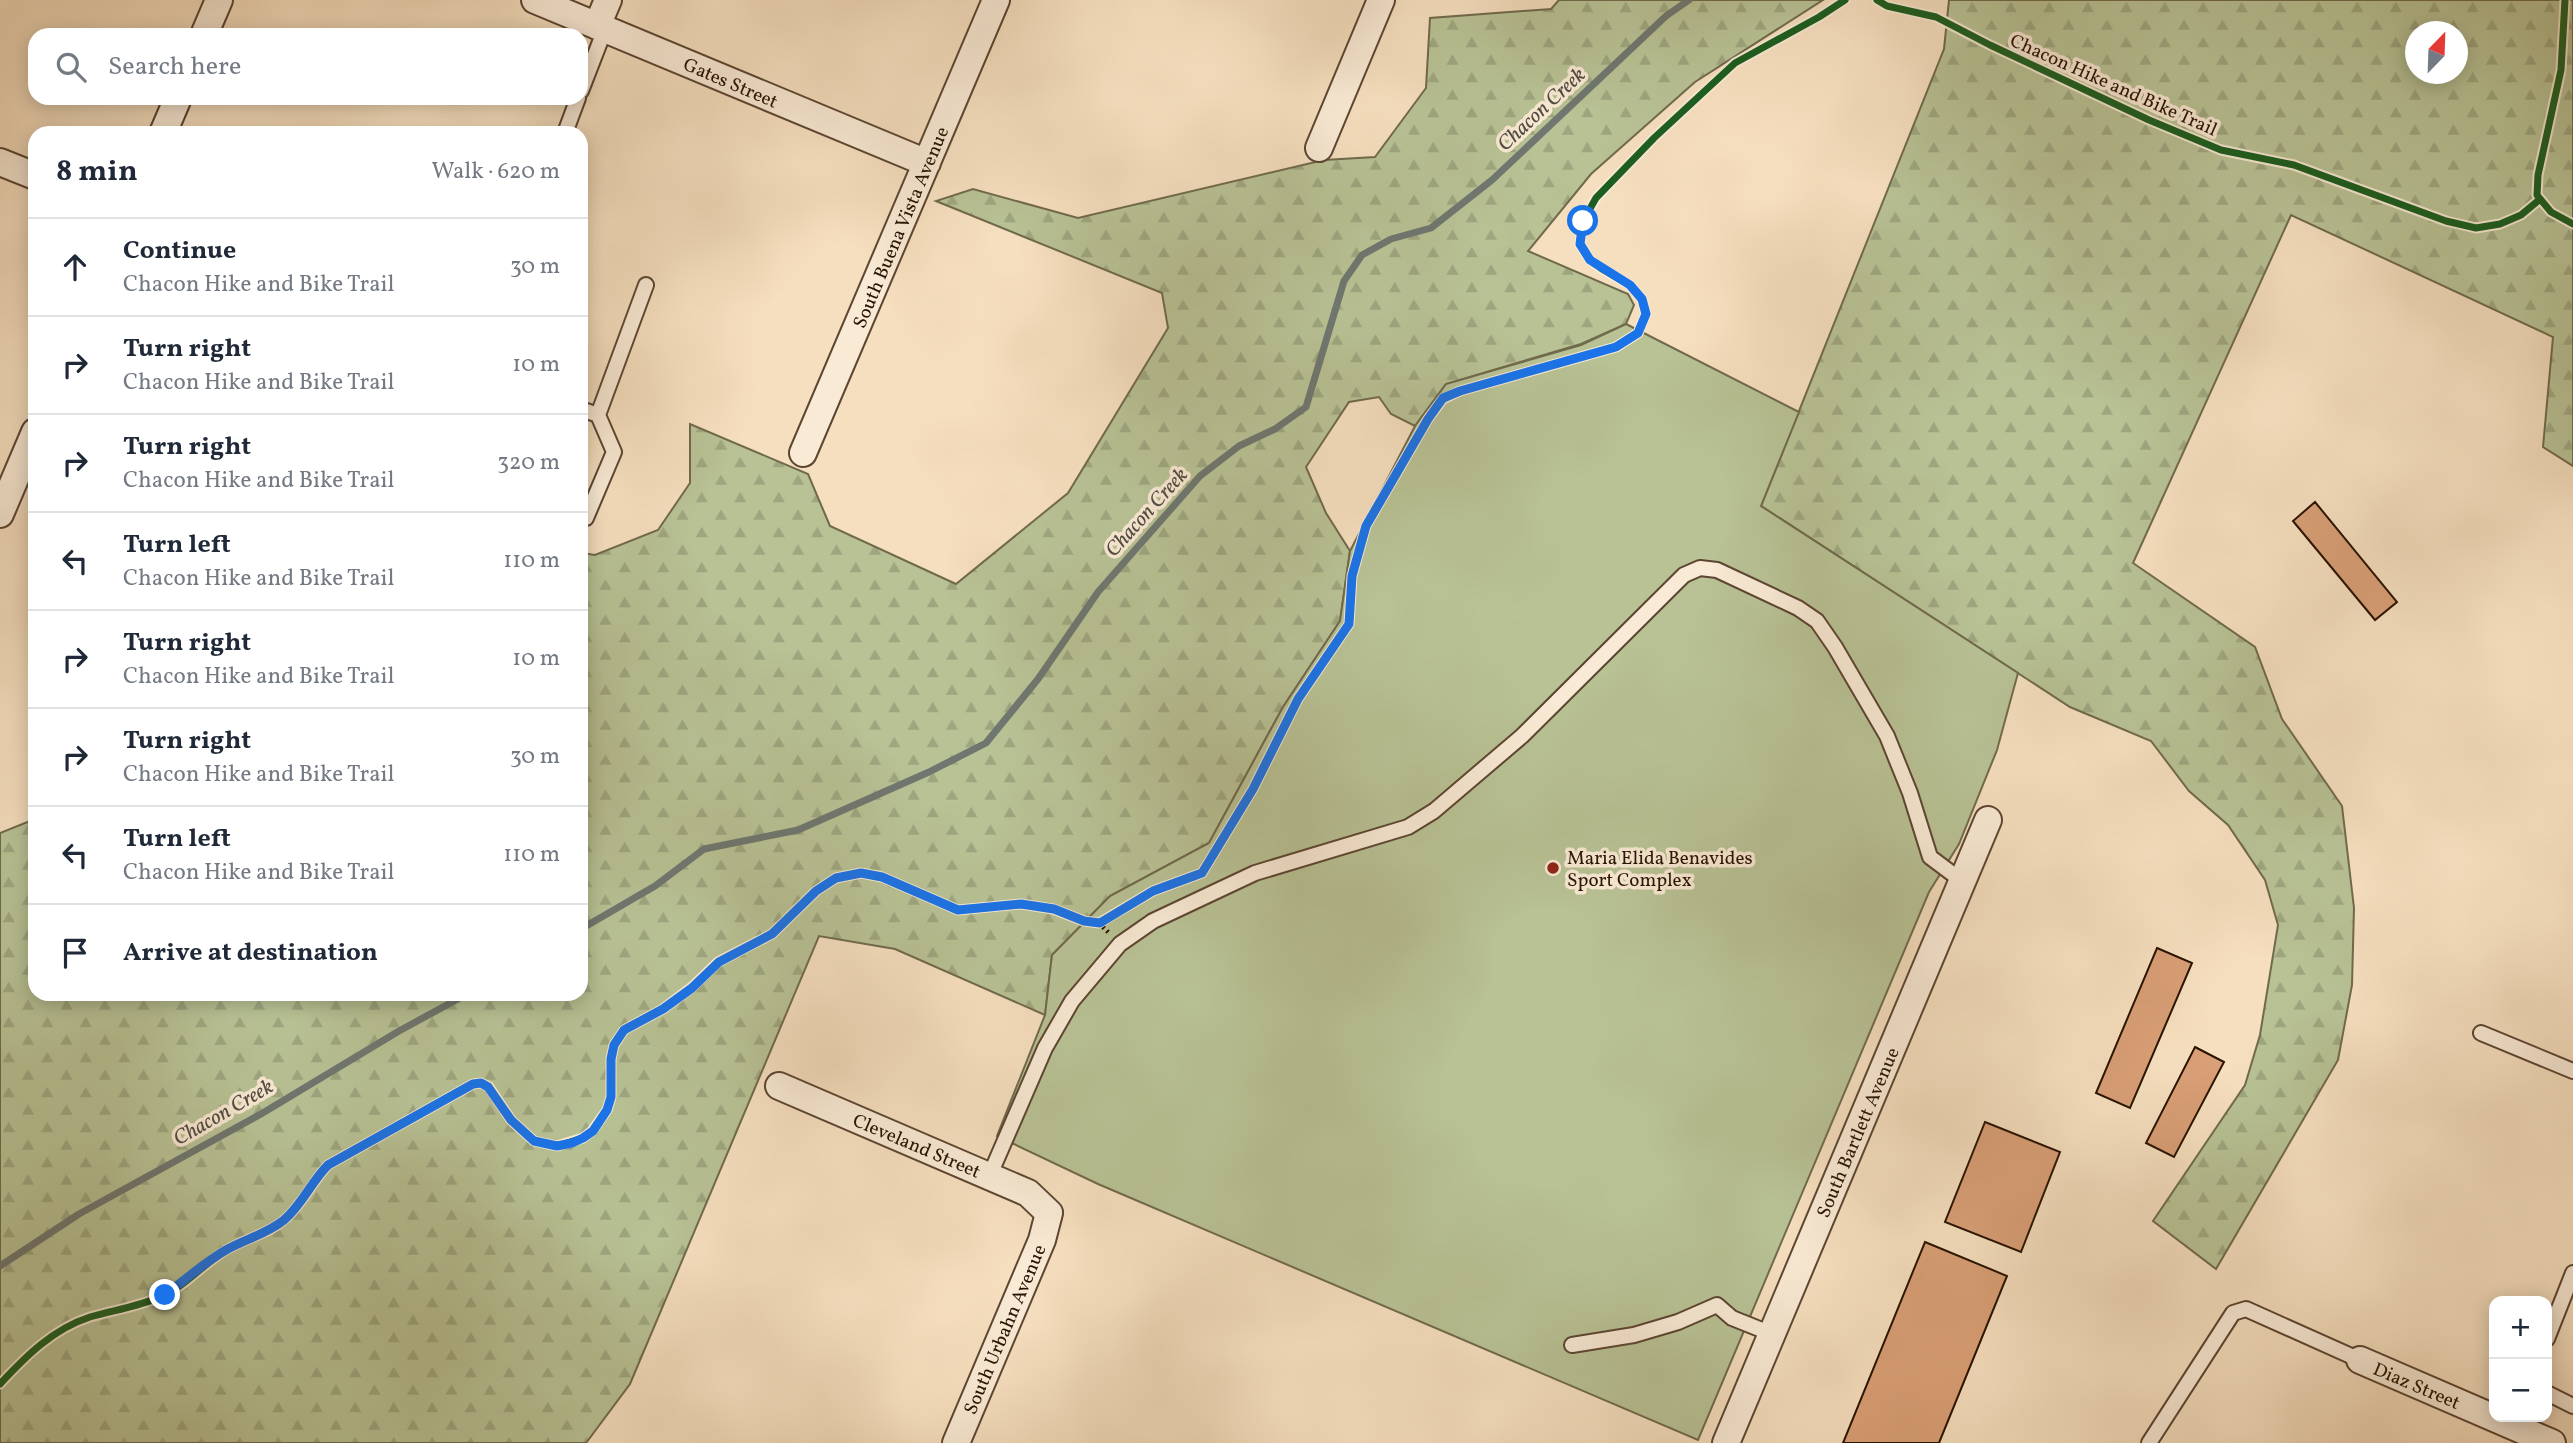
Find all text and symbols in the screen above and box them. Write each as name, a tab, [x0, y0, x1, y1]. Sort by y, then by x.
north arrow	[2405, 21, 2468, 84]
search box	[28, 28, 588, 105]
street label: Chacon Hike and Bike Trail	[2005, 28, 2221, 143]
icon: search	[52, 48, 90, 86]
text: Search here	[108, 49, 241, 85]
street label: Gates Street	[679, 52, 782, 116]
water label: Chacon Creek	[1491, 61, 1593, 159]
street label: South Buena Vista Avenue	[848, 123, 956, 333]
text: 8 min	[56, 151, 138, 193]
text: Walk · 620 m	[431, 156, 560, 188]
route start	[1567, 205, 1598, 236]
text: Continue	[123, 233, 236, 269]
icon: ahead	[56, 248, 94, 286]
text: 30 m	[510, 251, 560, 283]
text: Chacon Hike and Bike Trail	[123, 269, 394, 301]
text: Turn right	[123, 331, 251, 367]
icon: right	[56, 346, 94, 384]
text: 10 m	[512, 349, 560, 381]
text: Chacon Hike and Bike Trail	[123, 367, 394, 399]
text: Turn right	[123, 429, 251, 465]
icon: right	[56, 444, 94, 482]
text: 320 m	[497, 447, 560, 479]
water label: Chacon Creek	[1099, 462, 1195, 564]
text: Chacon Hike and Bike Trail	[123, 465, 394, 497]
text: Turn left	[123, 527, 231, 563]
icon: left	[56, 542, 94, 580]
text: 110 m	[503, 545, 560, 577]
text: Chacon Hike and Bike Trail	[123, 563, 394, 595]
text: Turn right	[123, 625, 251, 661]
icon: right	[56, 640, 94, 678]
text: 10 m	[512, 643, 560, 675]
text: Chacon Hike and Bike Trail	[123, 661, 394, 693]
text: Turn right	[123, 723, 251, 759]
icon: right	[56, 738, 94, 776]
text: 30 m	[510, 741, 560, 773]
text: Chacon Hike and Bike Trail	[123, 759, 394, 791]
text: Turn left	[123, 821, 231, 857]
icon: left	[56, 836, 94, 874]
text: 110 m	[503, 839, 560, 871]
place label: Maria Elida Benavides Sport Complex	[1567, 846, 1753, 894]
text: Chacon Hike and Bike Trail	[123, 857, 394, 889]
marker: Maria Elida Benavides Sport Complex	[1545, 860, 1561, 876]
icon: arrive	[56, 934, 94, 972]
text: Arrive at destination	[123, 935, 378, 971]
street label: South Bartlett Avenue	[1811, 1044, 1907, 1222]
water label: Chacon Creek	[168, 1073, 279, 1154]
street label: Cleveland Street	[848, 1108, 984, 1186]
street label: South Urbahn Avenue	[958, 1241, 1053, 1419]
route end	[149, 1279, 180, 1310]
map controls	[2489, 1296, 2552, 1422]
button: +	[2489, 1296, 2552, 1359]
street label: Diaz Street	[2369, 1357, 2464, 1417]
button: −	[2489, 1359, 2552, 1422]

